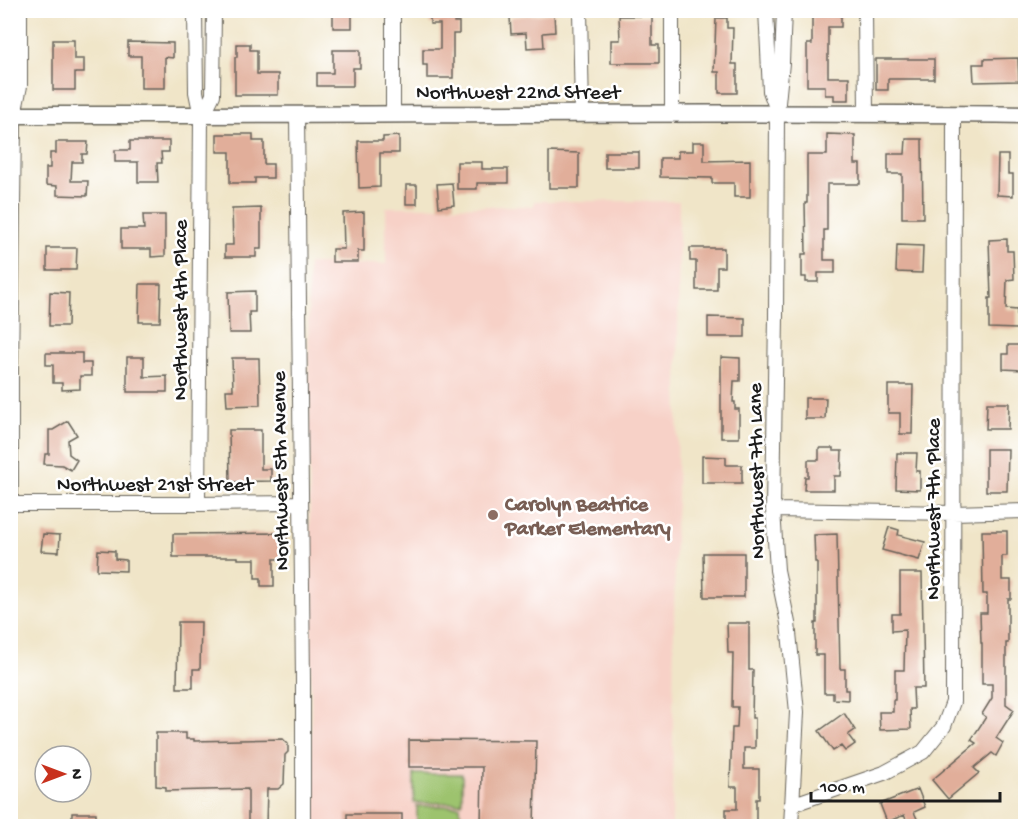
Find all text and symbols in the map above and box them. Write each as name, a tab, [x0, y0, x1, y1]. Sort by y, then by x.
street label: Northwest 22nd Street	[416, 82, 622, 107]
street label: Northwest 4th Place	[170, 218, 195, 400]
street label: Northwest 5th Avenue	[268, 370, 297, 571]
street label: Northwest 7th Lane	[744, 381, 773, 559]
street label: Northwest 7th Place	[923, 417, 948, 600]
street label: Northwest 21st Street	[57, 474, 256, 499]
place label: Carolyn Beatrice Parker Elementary	[504, 494, 671, 543]
marker: Carolyn Beatrice Parker Elementary	[486, 508, 500, 522]
north arrow	[33, 744, 93, 804]
scale bar	[811, 765, 1000, 803]
text: N	[65, 769, 84, 780]
text: 100 m	[819, 778, 865, 799]

